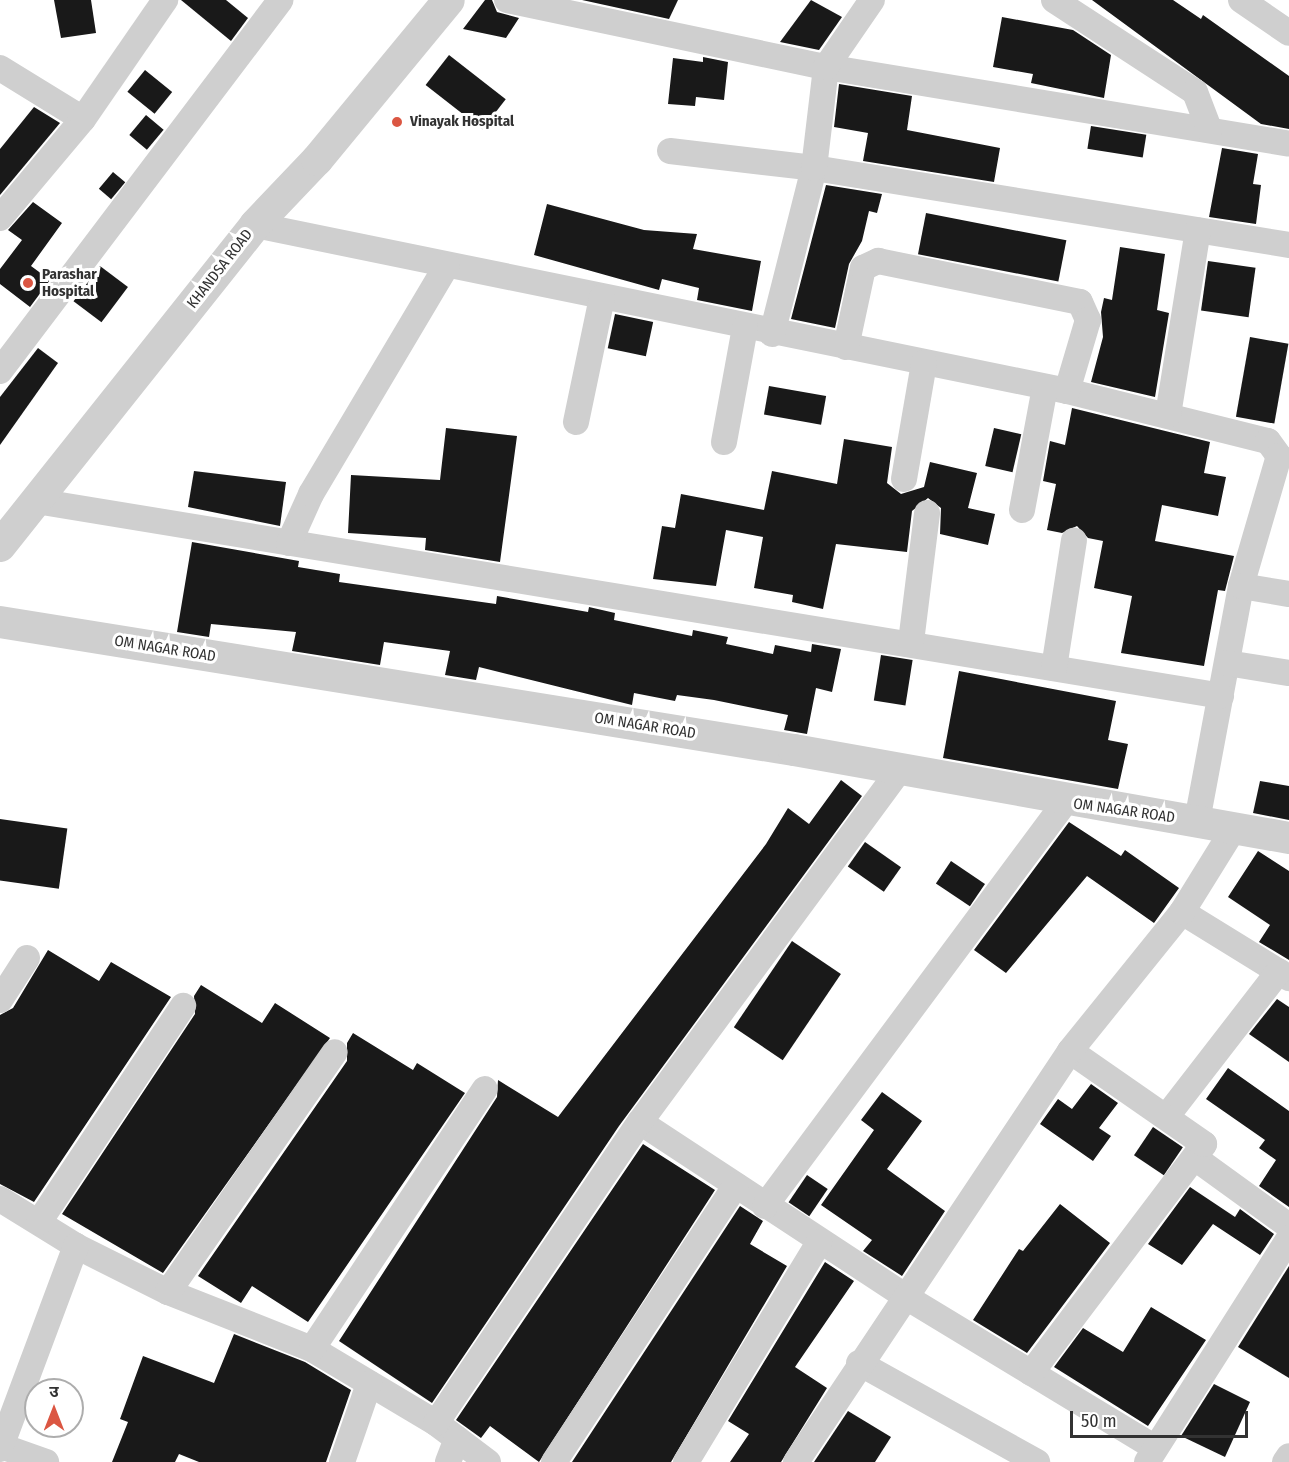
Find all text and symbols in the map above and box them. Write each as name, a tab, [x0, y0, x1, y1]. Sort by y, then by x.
marker: Vinayak Hospital	[388, 113, 406, 131]
place label: Vinayak Hospital	[410, 113, 514, 131]
street label: KHANDSA ROAD	[184, 226, 256, 312]
place label: Parashar Hospital	[42, 265, 97, 300]
marker: Parashar Hospital	[19, 274, 37, 292]
street label: OM NAGAR ROAD	[113, 632, 217, 666]
street label: OM NAGAR ROAD	[593, 709, 697, 743]
street label: OM NAGAR ROAD	[1072, 795, 1176, 827]
north arrow	[24, 1378, 84, 1438]
text: उ	[49, 1382, 59, 1401]
scale bar	[1073, 1399, 1252, 1437]
text: 50 m	[1081, 1410, 1117, 1432]

